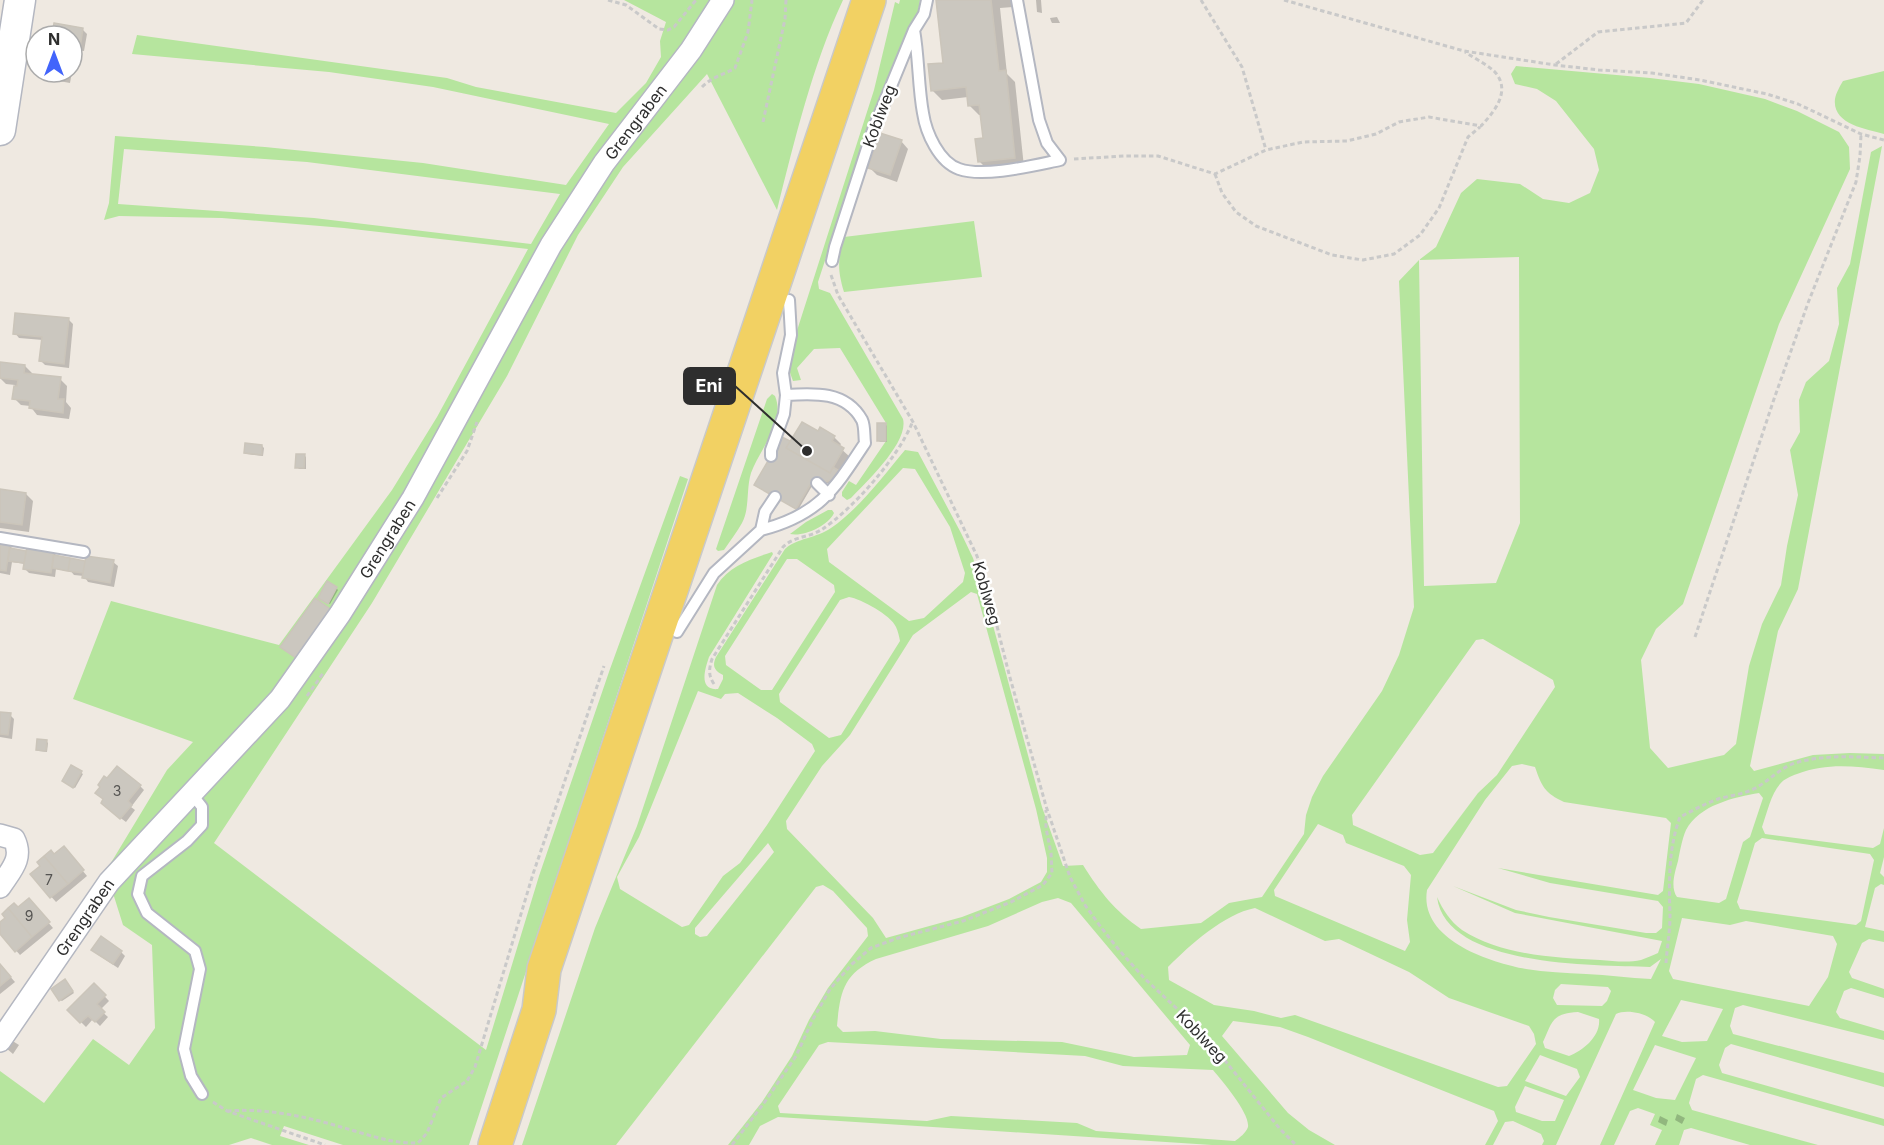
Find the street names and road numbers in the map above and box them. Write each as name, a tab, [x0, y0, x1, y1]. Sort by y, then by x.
street label: Grengraben	[600, 80, 671, 164]
street label: Koblweg	[858, 82, 900, 150]
street label: Grengraben	[355, 496, 420, 582]
street label: Koblweg	[968, 559, 1006, 627]
street label: Grengraben	[51, 875, 118, 960]
street label: Koblweg	[1172, 1005, 1232, 1067]

